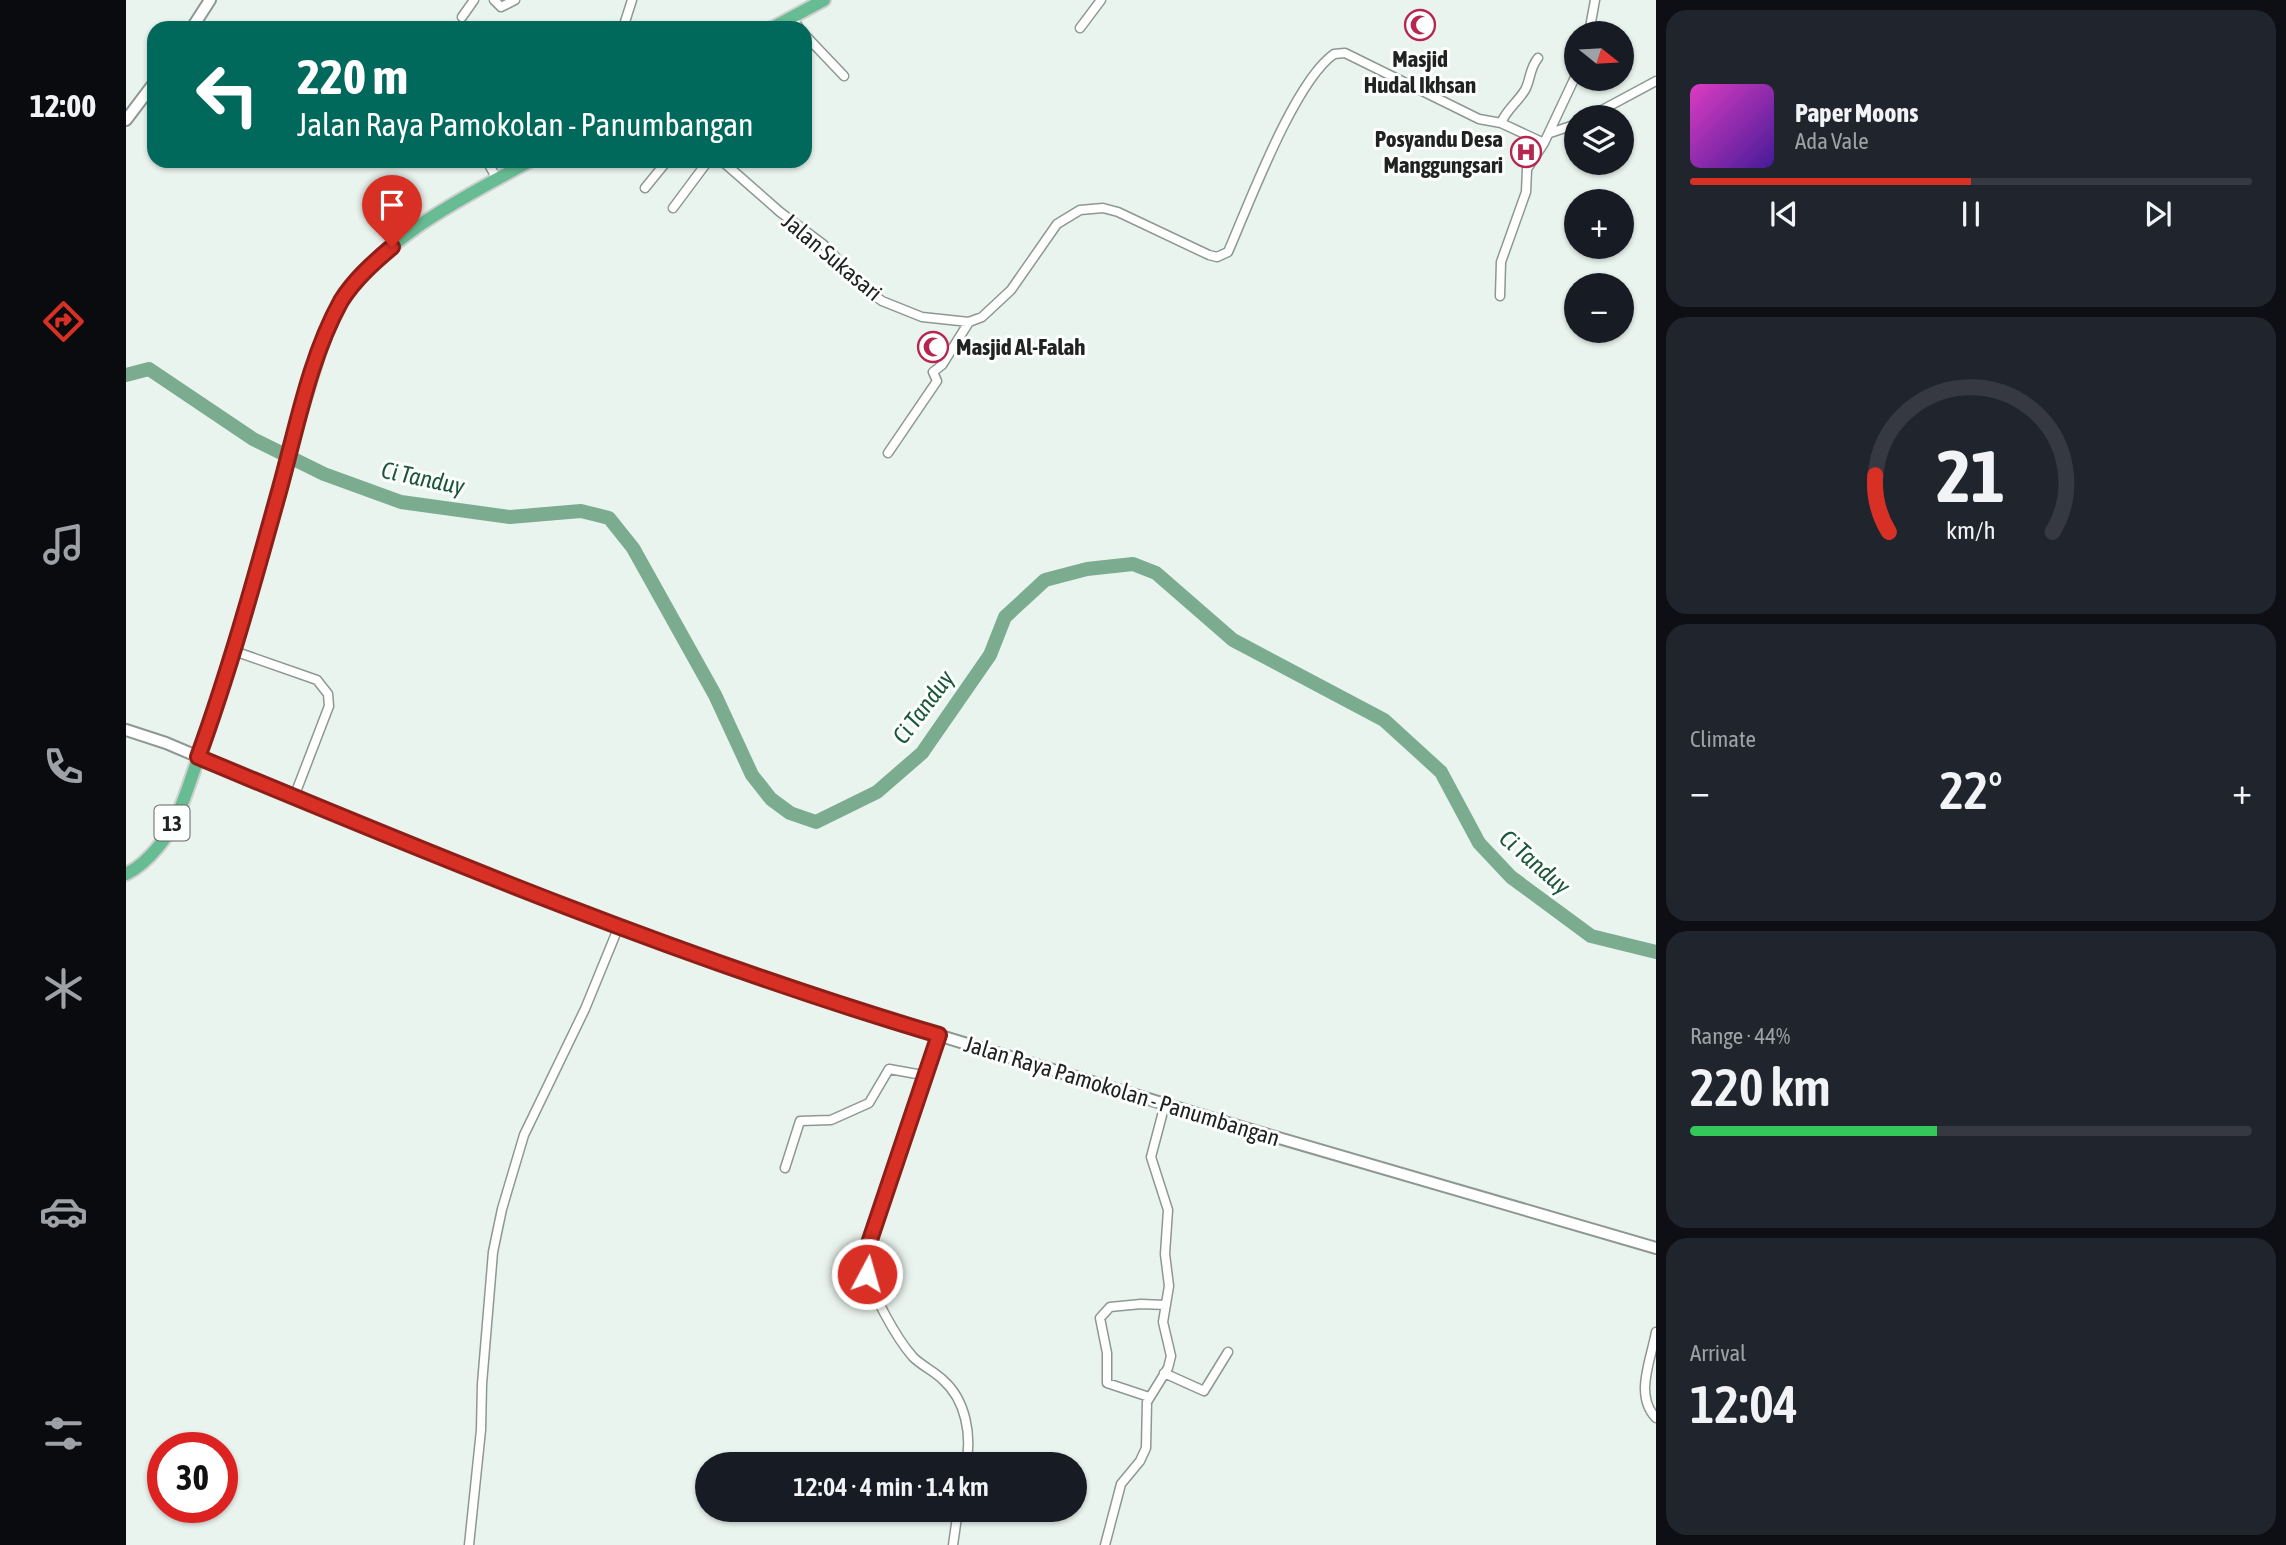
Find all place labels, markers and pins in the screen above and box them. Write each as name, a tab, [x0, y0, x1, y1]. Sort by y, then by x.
mosque icon: Masjid Hudal Ikhsan	[1403, 8, 1437, 42]
place label: Masjid Hudal Ikhsan	[1364, 46, 1476, 98]
place label: Posyandu Desa Manggungsari	[1375, 126, 1503, 178]
hospital icon: Posyandu Desa Manggungsari	[1509, 135, 1543, 169]
pin	[362, 175, 422, 247]
mosque icon: Masjid Al-Falah	[916, 330, 950, 364]
place label: Masjid Al-Falah	[956, 334, 1085, 360]

